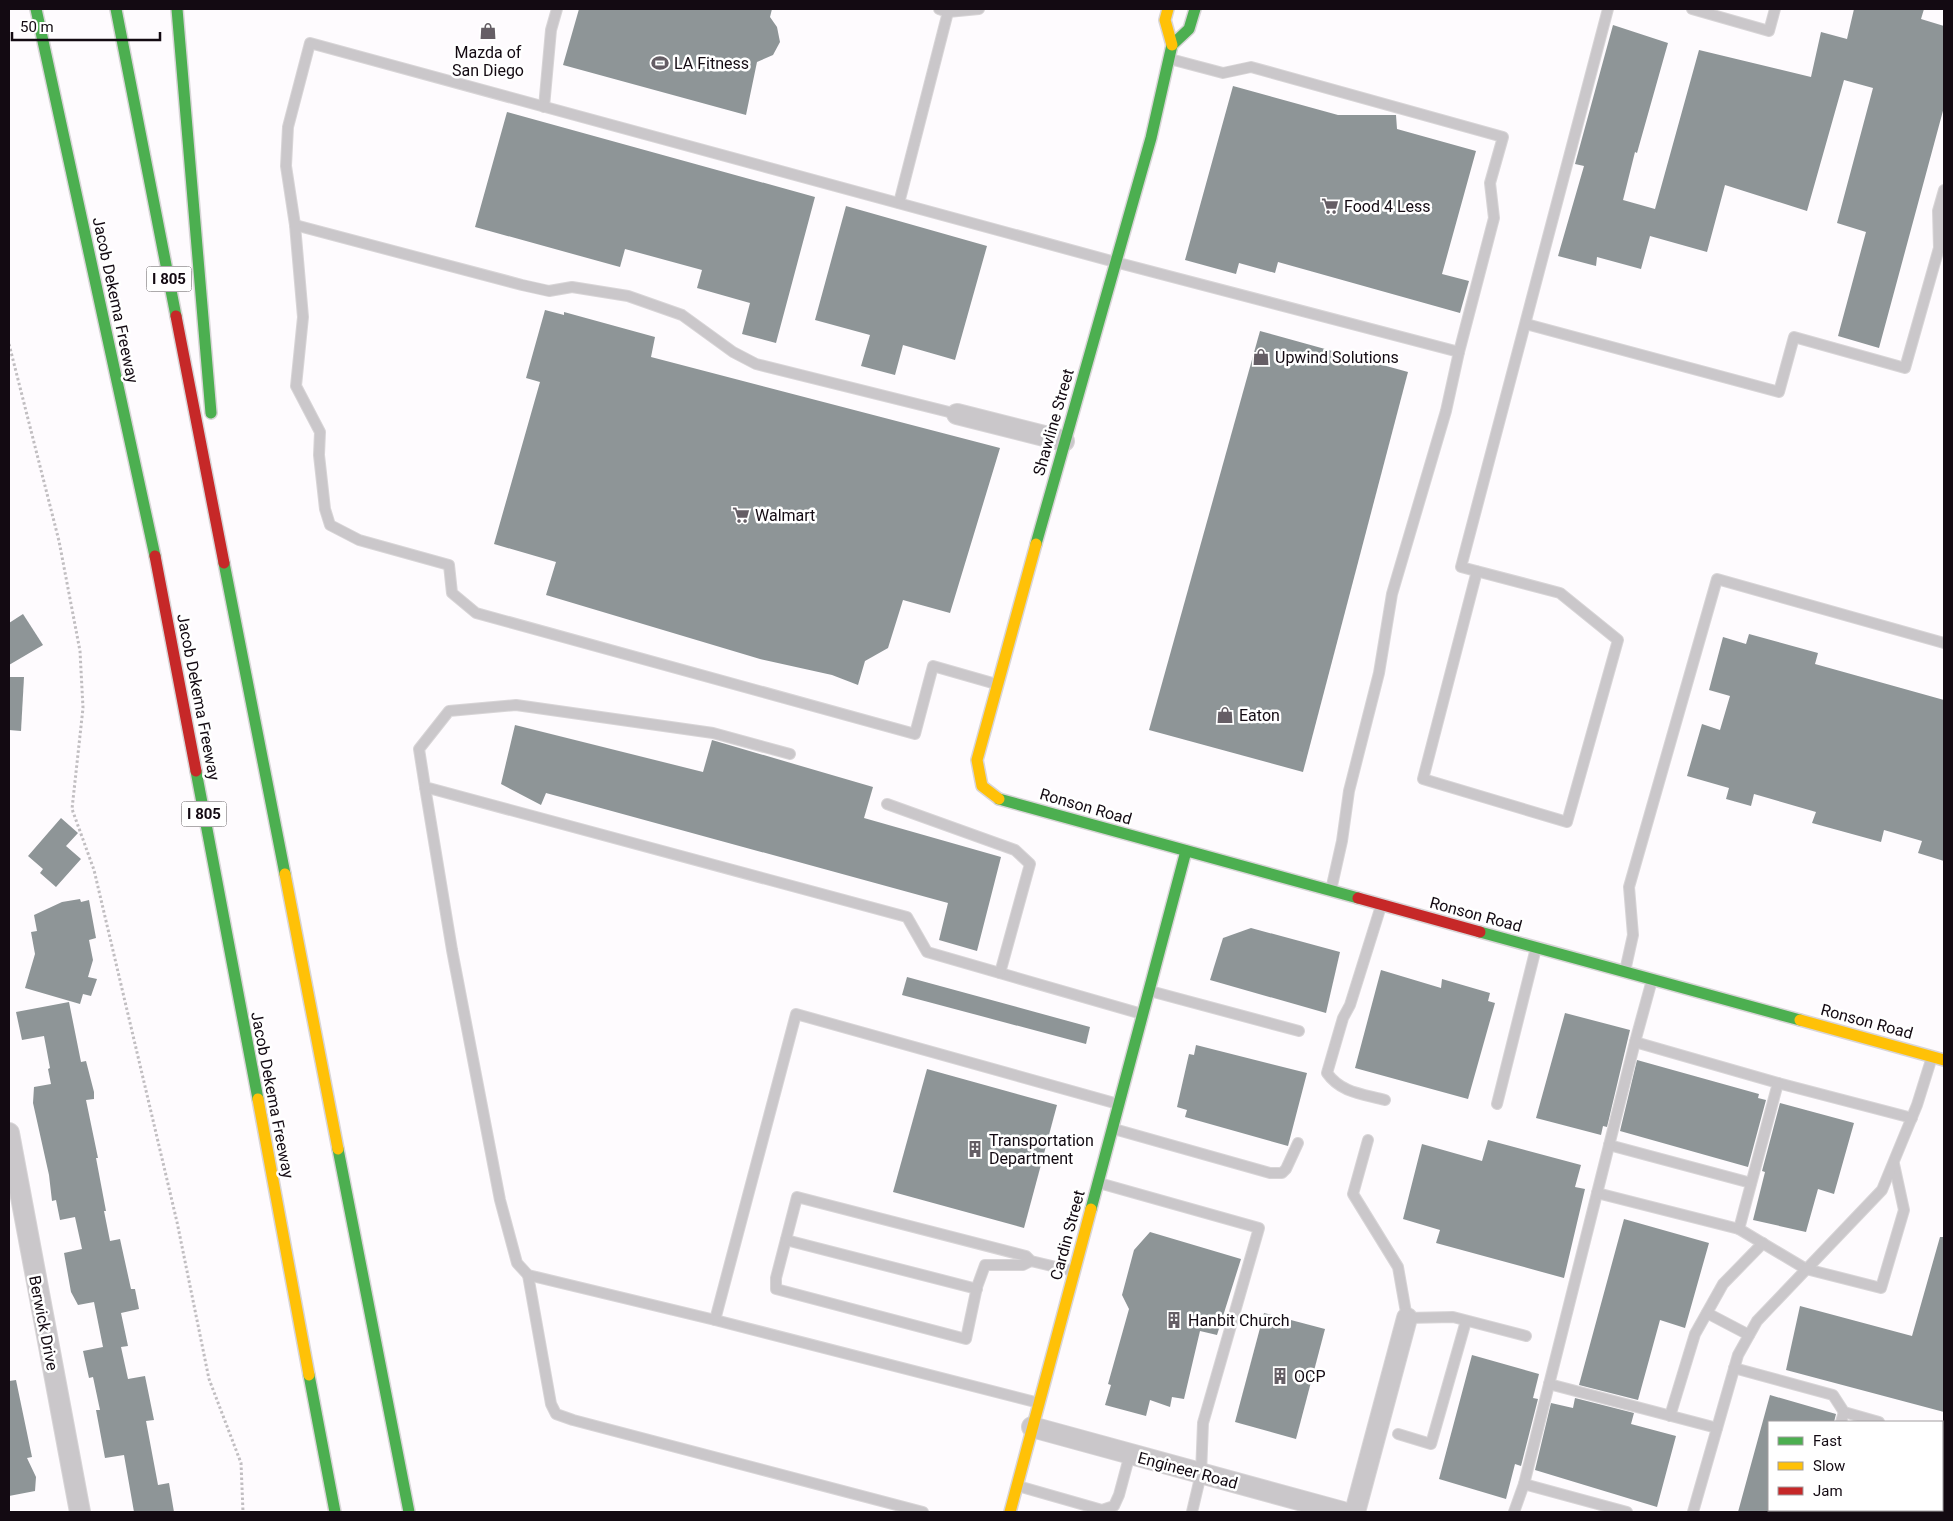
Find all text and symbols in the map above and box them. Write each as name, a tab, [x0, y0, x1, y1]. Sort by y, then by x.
scale bar	[12, 10, 160, 42]
text: 50 m	[20, 18, 54, 36]
shop icon: Mazda of San Diego	[478, 21, 498, 41]
place label: Mazda of San Diego	[452, 43, 524, 80]
sports icon: LA Fitness	[650, 53, 670, 73]
place label: LA Fitness	[674, 54, 749, 73]
supermarket icon: Food 4 Less	[1320, 196, 1340, 216]
place label: Food 4 Less	[1344, 197, 1431, 216]
street label: Jacob Dekema Freeway	[89, 215, 142, 385]
road number: I 805	[146, 266, 192, 292]
shop icon: Upwind Solutions	[1251, 347, 1271, 367]
place label: Upwind Solutions	[1275, 348, 1399, 367]
street label: Shawline Street	[1029, 366, 1078, 478]
supermarket icon: Walmart	[731, 505, 751, 525]
place label: Walmart	[755, 506, 815, 525]
street label: Jacob Dekema Freeway	[173, 612, 224, 782]
shop icon: Eaton	[1215, 705, 1235, 725]
place label: Eaton	[1239, 706, 1280, 725]
street label: Ronson Road	[1038, 784, 1134, 829]
road number: I 805	[182, 802, 226, 826]
street label: Ronson Road	[1428, 893, 1524, 936]
street label: Ronson Road	[1819, 1000, 1915, 1043]
street label: Jacob Dekema Freeway	[247, 1010, 298, 1180]
place label: Transportation Department	[989, 1131, 1094, 1168]
building icon: Transportation Department	[965, 1139, 985, 1159]
street label: Cardin Street	[1046, 1188, 1089, 1282]
street label: Berwick Drive	[25, 1274, 62, 1372]
building icon: Hanbit Church	[1164, 1310, 1184, 1330]
place label: Hanbit Church	[1188, 1311, 1290, 1330]
building icon: OCP	[1270, 1366, 1290, 1386]
place label: OCP	[1294, 1367, 1326, 1386]
legend	[1768, 1421, 1943, 1511]
text: Fast	[1813, 1432, 1842, 1450]
street label: Engineer Road	[1136, 1448, 1240, 1493]
text: Slow	[1813, 1457, 1845, 1475]
text: Jam	[1813, 1482, 1843, 1500]

